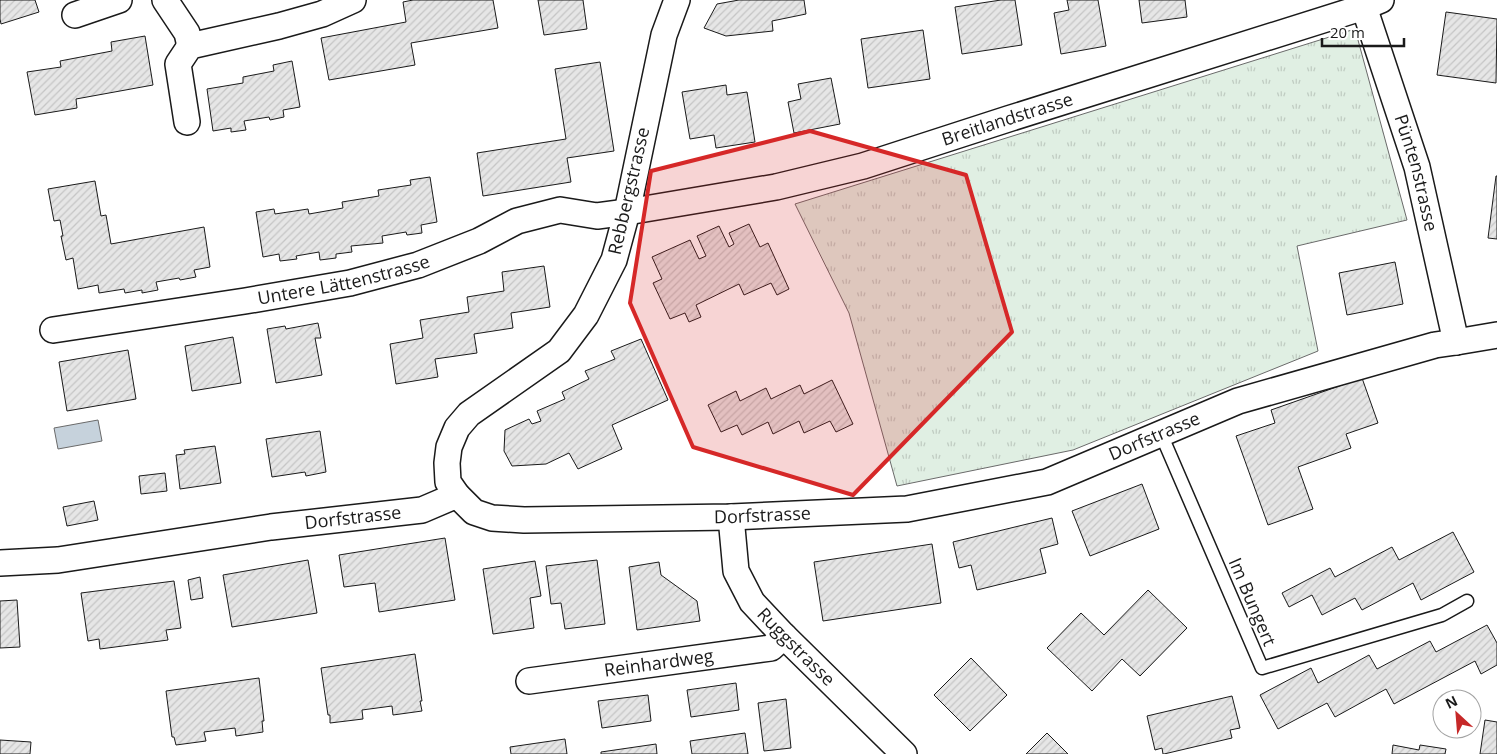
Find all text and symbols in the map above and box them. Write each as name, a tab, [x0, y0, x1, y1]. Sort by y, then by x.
scale bar	[1322, 15, 1404, 47]
text: 20 m	[1330, 22, 1365, 42]
street label: Breitlandstrasse	[938, 86, 1076, 151]
street label: Püntenstrasse	[1389, 111, 1444, 233]
street label: Rebbergstrasse	[602, 125, 654, 257]
street label: Untere Lättenstrasse	[255, 249, 433, 310]
street label: Dorfstrasse	[1105, 406, 1203, 466]
street label: Dorfstrasse	[303, 499, 402, 534]
street label: Dorfstrasse	[714, 500, 811, 528]
street label: Im Bungert	[1224, 554, 1282, 649]
street label: Ruggstrasse	[752, 602, 841, 691]
street label: Reinhardweg	[603, 643, 715, 682]
north arrow	[1432, 689, 1482, 739]
text: N	[1442, 691, 1460, 713]

